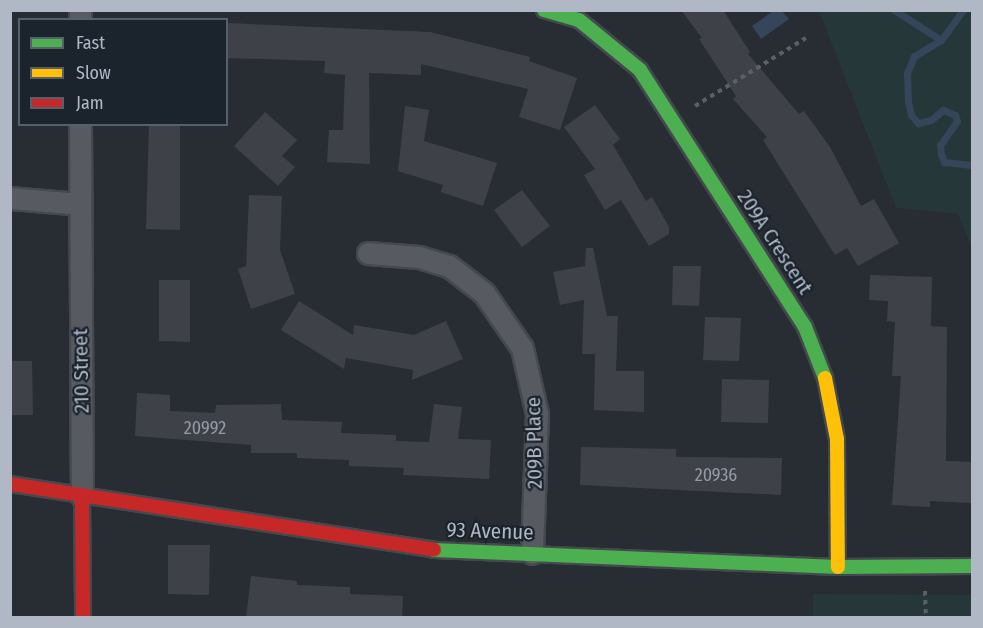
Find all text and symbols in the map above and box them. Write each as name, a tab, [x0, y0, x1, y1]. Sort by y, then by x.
legend	[18, 18, 228, 126]
text: Fast	[76, 32, 105, 54]
text: Slow	[76, 62, 111, 84]
text: Jam	[76, 92, 104, 114]
street label: 209A Crescent	[732, 185, 818, 299]
street label: 210 Street	[68, 329, 94, 413]
street label: 209B Place	[521, 397, 547, 489]
house number: 20992	[184, 417, 226, 439]
house number: 20936	[695, 464, 737, 486]
street label: 93 Avenue	[446, 517, 534, 545]

